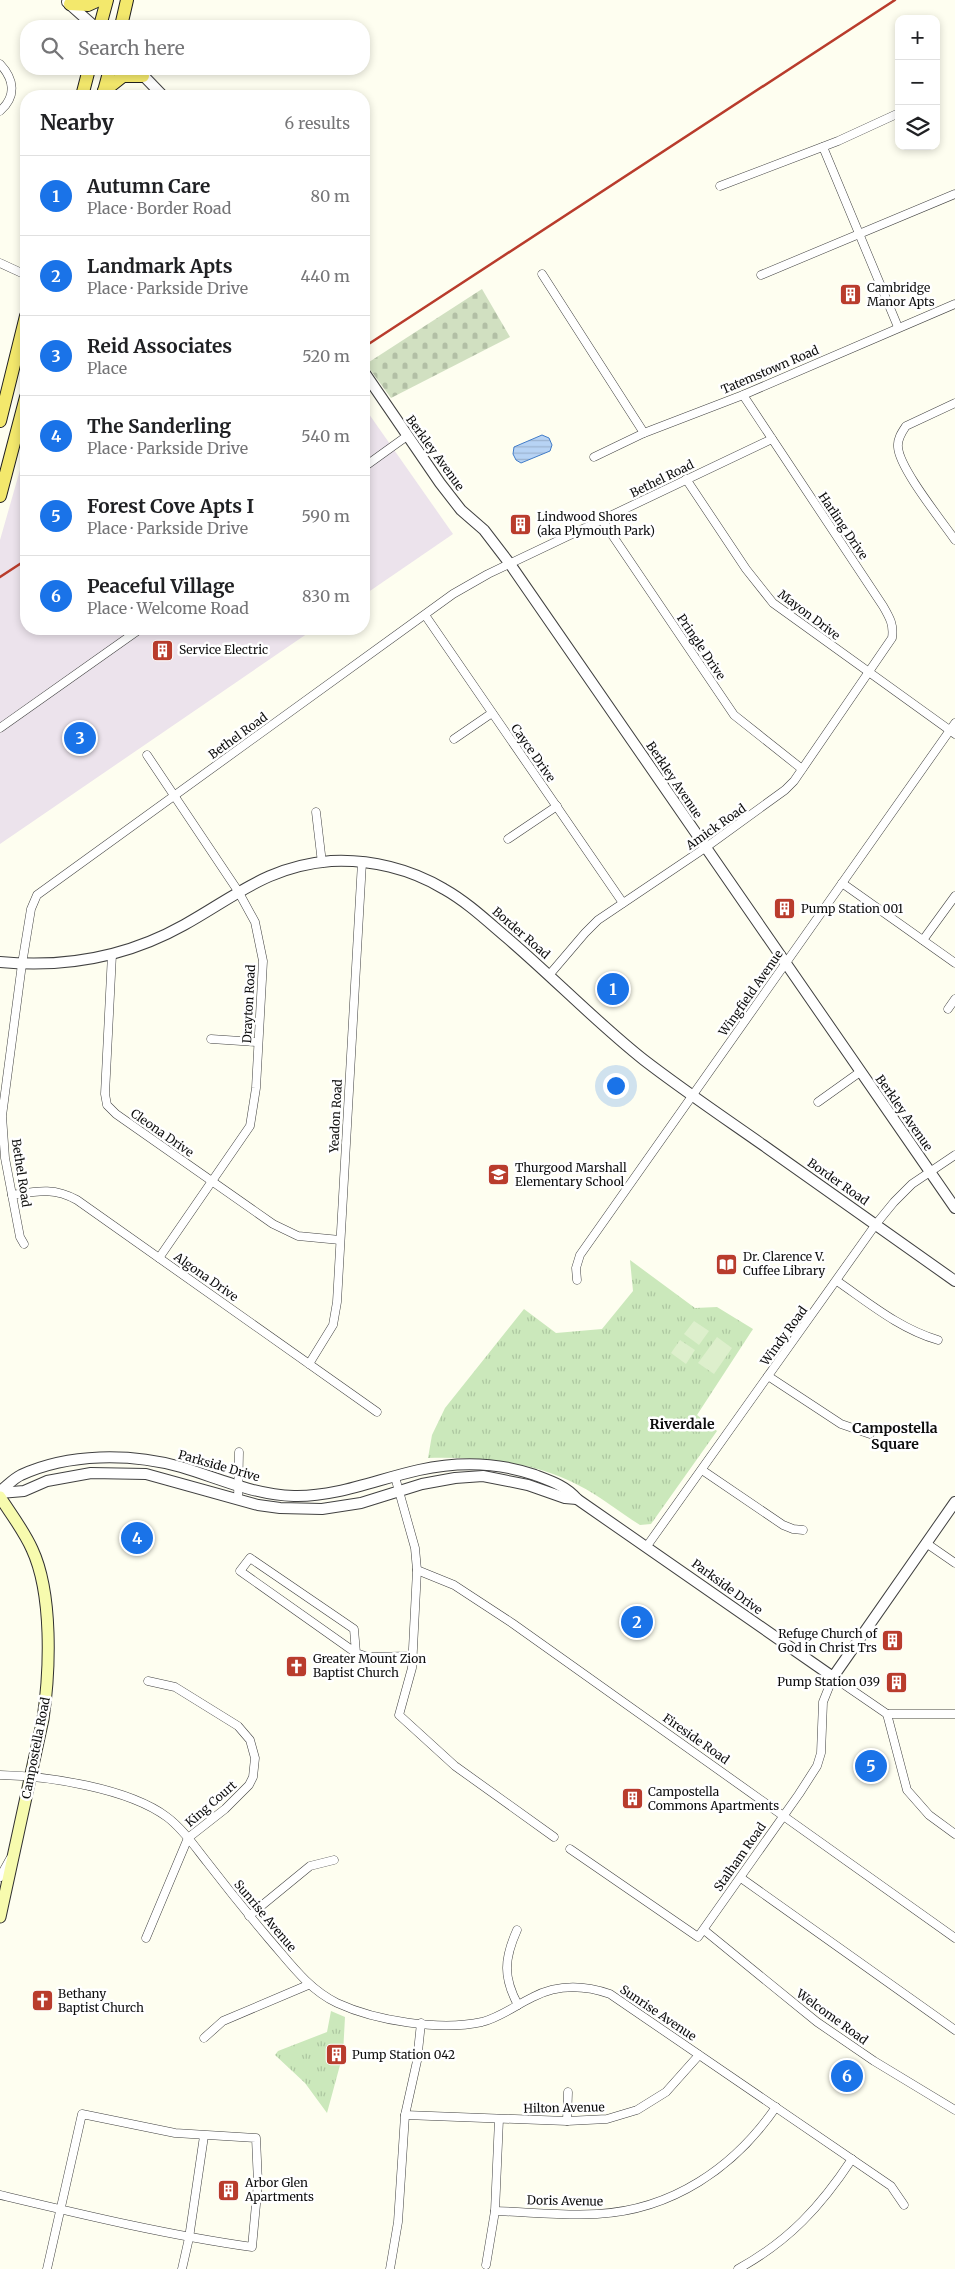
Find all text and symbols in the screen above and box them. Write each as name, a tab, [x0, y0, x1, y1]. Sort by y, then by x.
map controls	[895, 15, 940, 150]
button: +	[895, 15, 940, 60]
search box	[20, 20, 370, 75]
icon: search	[38, 34, 66, 62]
text: Search here	[78, 36, 185, 60]
button: −	[895, 60, 940, 105]
button: layers	[895, 105, 940, 150]
text: Nearby	[40, 109, 114, 136]
text: 6 results	[285, 113, 350, 133]
text: Autumn Care	[87, 174, 210, 198]
text: 1	[52, 186, 60, 206]
text: 80 m	[311, 186, 350, 206]
text: Place · Border Road	[87, 198, 231, 218]
text: Landmark Apts	[87, 254, 232, 278]
text: 2	[51, 266, 61, 286]
text: 440 m	[300, 266, 350, 286]
text: Place · Parkside Drive	[87, 278, 248, 298]
place label: Cambridge Manor Apts	[867, 280, 935, 309]
building icon: Cambridge Manor Apts	[839, 283, 863, 307]
text: Reid Associates	[87, 334, 232, 358]
street label: Tatemstown Road	[719, 342, 821, 397]
text: 3	[51, 346, 61, 366]
text: 520 m	[302, 346, 350, 366]
text: Place	[87, 358, 127, 378]
street label: Berkley Avenue	[403, 412, 468, 493]
text: The Sanderling	[87, 414, 231, 438]
text: 4	[51, 426, 61, 446]
text: 540 m	[301, 426, 350, 446]
text: Place · Parkside Drive	[87, 438, 248, 458]
street label: Bethel Road	[627, 457, 696, 500]
street label: Harling Drive	[815, 489, 871, 562]
text: Forest Cove Apts I	[87, 494, 254, 518]
text: 5	[51, 506, 61, 526]
text: 590 m	[301, 506, 350, 526]
place label: Lindwood Shores (aka Plymouth Park)	[537, 509, 655, 538]
building icon: Lindwood Shores (aka Plymouth Park)	[509, 512, 533, 536]
text: Place · Parkside Drive	[87, 518, 248, 538]
text: Peaceful Village	[87, 574, 235, 598]
text: 6	[51, 586, 61, 606]
text: 830 m	[302, 586, 350, 606]
street label: Mayon Drive	[775, 586, 843, 643]
text: Place · Welcome Road	[87, 598, 249, 618]
street label: Pringle Drive	[674, 611, 729, 682]
building icon: Service Electric	[151, 638, 175, 662]
place label: Service Electric	[179, 642, 268, 657]
street label: Bethel Road	[205, 709, 270, 762]
pin: 3	[64, 719, 96, 757]
street label: Cayce Drive	[508, 721, 559, 785]
street label: Berkley Avenue	[643, 739, 706, 821]
street label: Amick Road	[682, 800, 749, 853]
building icon: Pump Station 001	[773, 897, 797, 921]
place label: Pump Station 001	[801, 901, 904, 916]
street label: Border Road	[490, 904, 553, 962]
street label: Wingfield Avenue	[715, 947, 786, 1040]
street label: Drayton Road	[239, 964, 258, 1044]
pin: 1	[597, 970, 629, 1008]
street label: Berkley Avenue	[873, 1072, 936, 1154]
your location	[603, 1073, 629, 1099]
street label: Yeadon Road	[326, 1079, 345, 1154]
street label: Cleona Drive	[128, 1105, 197, 1160]
street label: Bethel Road	[9, 1138, 34, 1208]
street label: Border Road	[805, 1155, 872, 1208]
place label: Thurgood Marshall Elementary School	[515, 1160, 627, 1189]
school or university icon: Thurgood Marshall Elementary School	[487, 1163, 511, 1187]
street label: Algona Drive	[171, 1248, 241, 1304]
place label: Dr. Clarence V. Cuffee Library	[743, 1249, 825, 1278]
library icon: Dr. Clarence V. Cuffee Library	[715, 1252, 739, 1276]
street label: Windy Road	[756, 1303, 810, 1369]
district label: Riverdale	[649, 1415, 715, 1433]
district label: Campostella Square	[852, 1419, 938, 1453]
street label: Parkside Drive	[177, 1447, 262, 1484]
pin: 4	[121, 1519, 153, 1557]
street label: Parkside Drive	[689, 1556, 766, 1617]
pin: 2	[621, 1603, 653, 1641]
place label: Refuge Church of God in Christ Trs	[778, 1626, 877, 1655]
building icon: Refuge Church of God in Christ Trs	[881, 1629, 905, 1653]
place label: Greater Mount Zion Baptist Church	[313, 1651, 426, 1680]
church icon: Greater Mount Zion Baptist Church	[285, 1654, 309, 1678]
building icon: Pump Station 039	[884, 1670, 908, 1694]
place label: Pump Station 039	[777, 1674, 880, 1689]
street label: Campostella Road	[18, 1696, 53, 1800]
street label: Fireside Road	[660, 1710, 732, 1767]
pin: 5	[855, 1747, 887, 1785]
street label: King Court	[182, 1777, 239, 1830]
place label: Campostella Commons Apartments	[648, 1784, 779, 1813]
building icon: Campostella Commons Apartments	[620, 1787, 644, 1811]
street label: Stalham Road	[710, 1820, 769, 1894]
street label: Sunrise Avenue	[231, 1877, 300, 1955]
street label: Sunrise Avenue	[617, 1982, 699, 2044]
street label: Welcome Road	[793, 1985, 871, 2047]
place label: Bethany Baptist Church	[58, 1986, 144, 2015]
church icon: Bethany Baptist Church	[30, 1989, 54, 2013]
building icon: Pump Station 042	[324, 2043, 348, 2067]
place label: Pump Station 042	[352, 2047, 455, 2062]
pin: 6	[831, 2057, 863, 2095]
street label: Hilton Avenue	[523, 2099, 605, 2116]
place label: Arbor Glen Apartments	[244, 2175, 314, 2204]
building icon: Arbor Glen Apartments	[217, 2178, 241, 2202]
street label: Doris Avenue	[527, 2192, 603, 2209]

